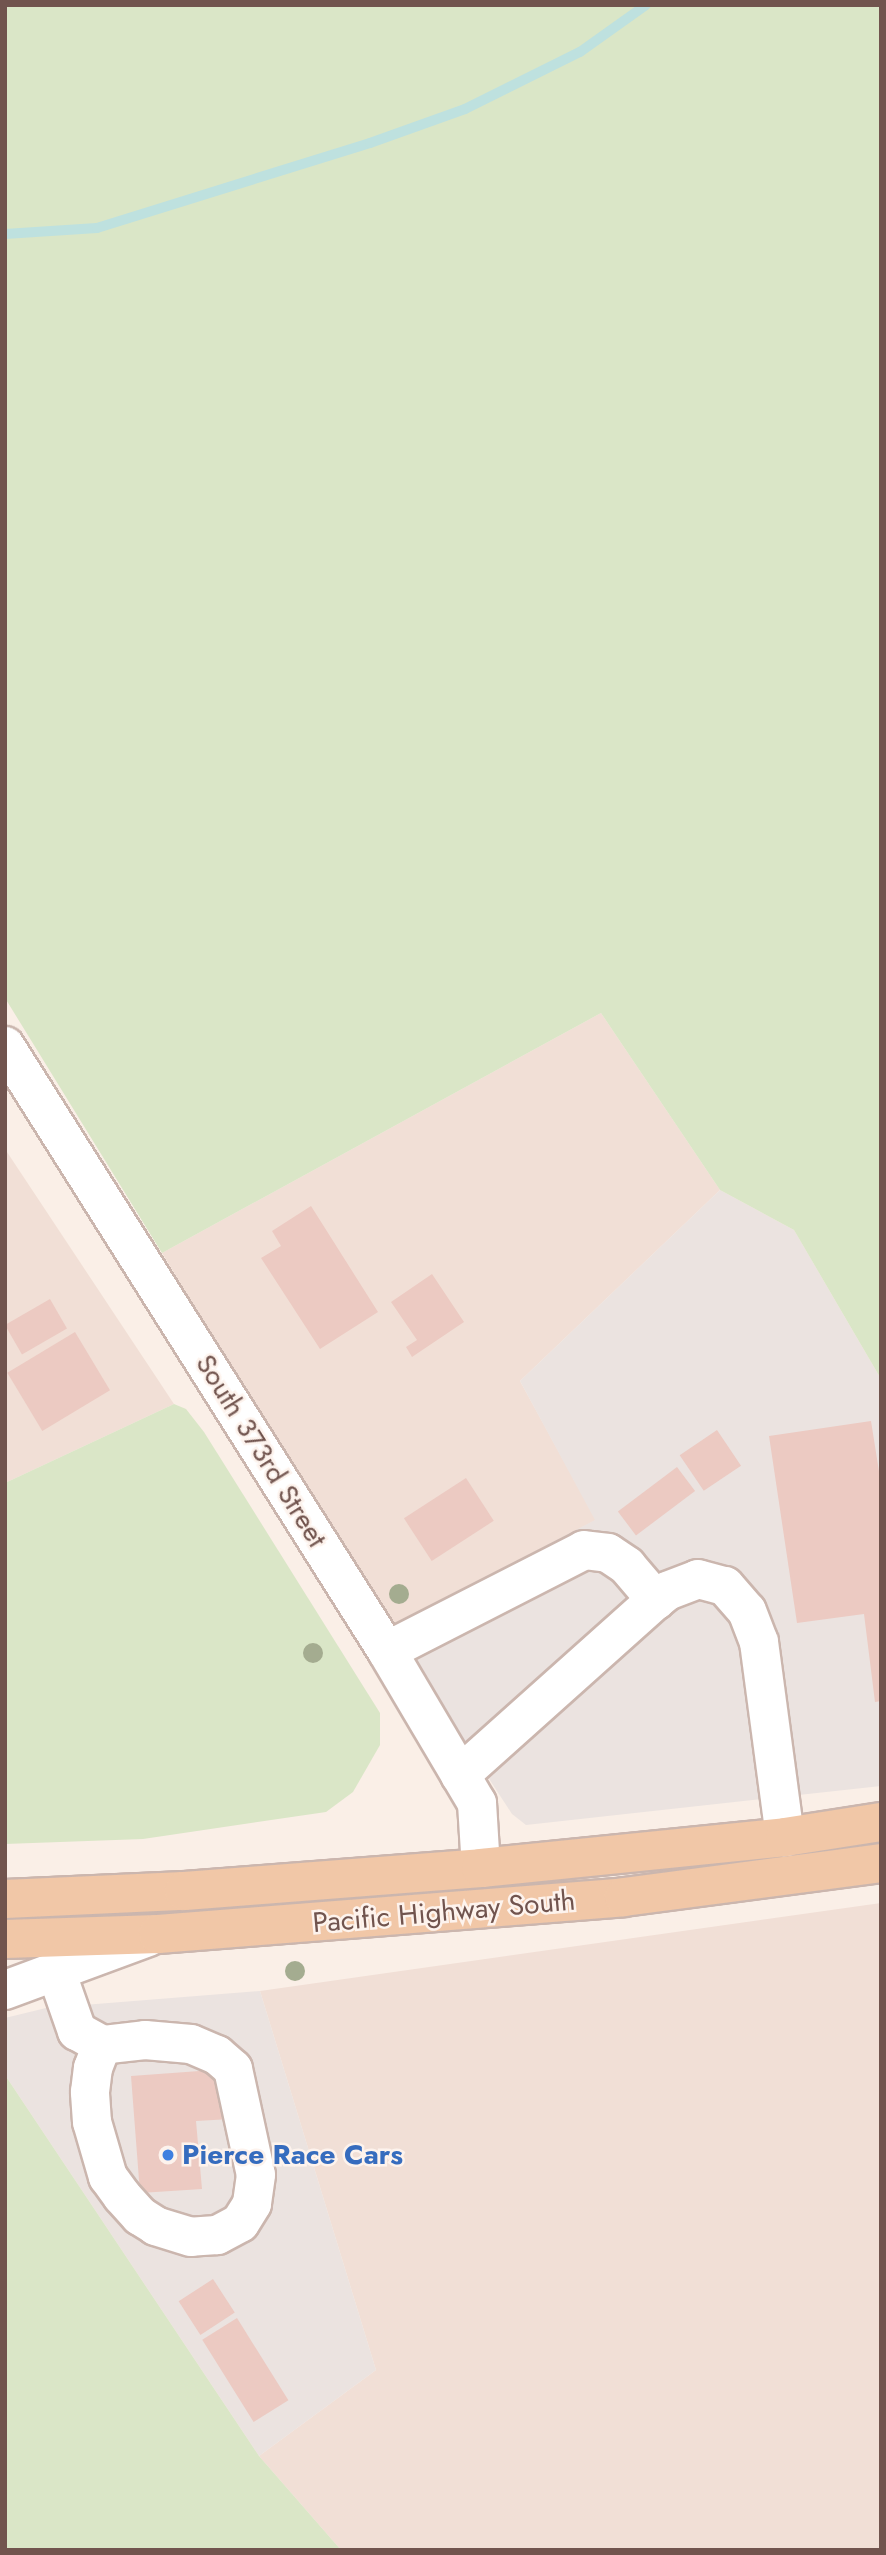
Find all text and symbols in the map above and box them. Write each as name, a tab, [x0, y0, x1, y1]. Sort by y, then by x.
street label: South 373rd Street	[188, 1348, 334, 1554]
street label: Pacific Highway South	[311, 1884, 577, 1940]
place label: Pierce Race Cars	[182, 2138, 403, 2172]
marker: Pierce Race Cars	[160, 2147, 176, 2163]

